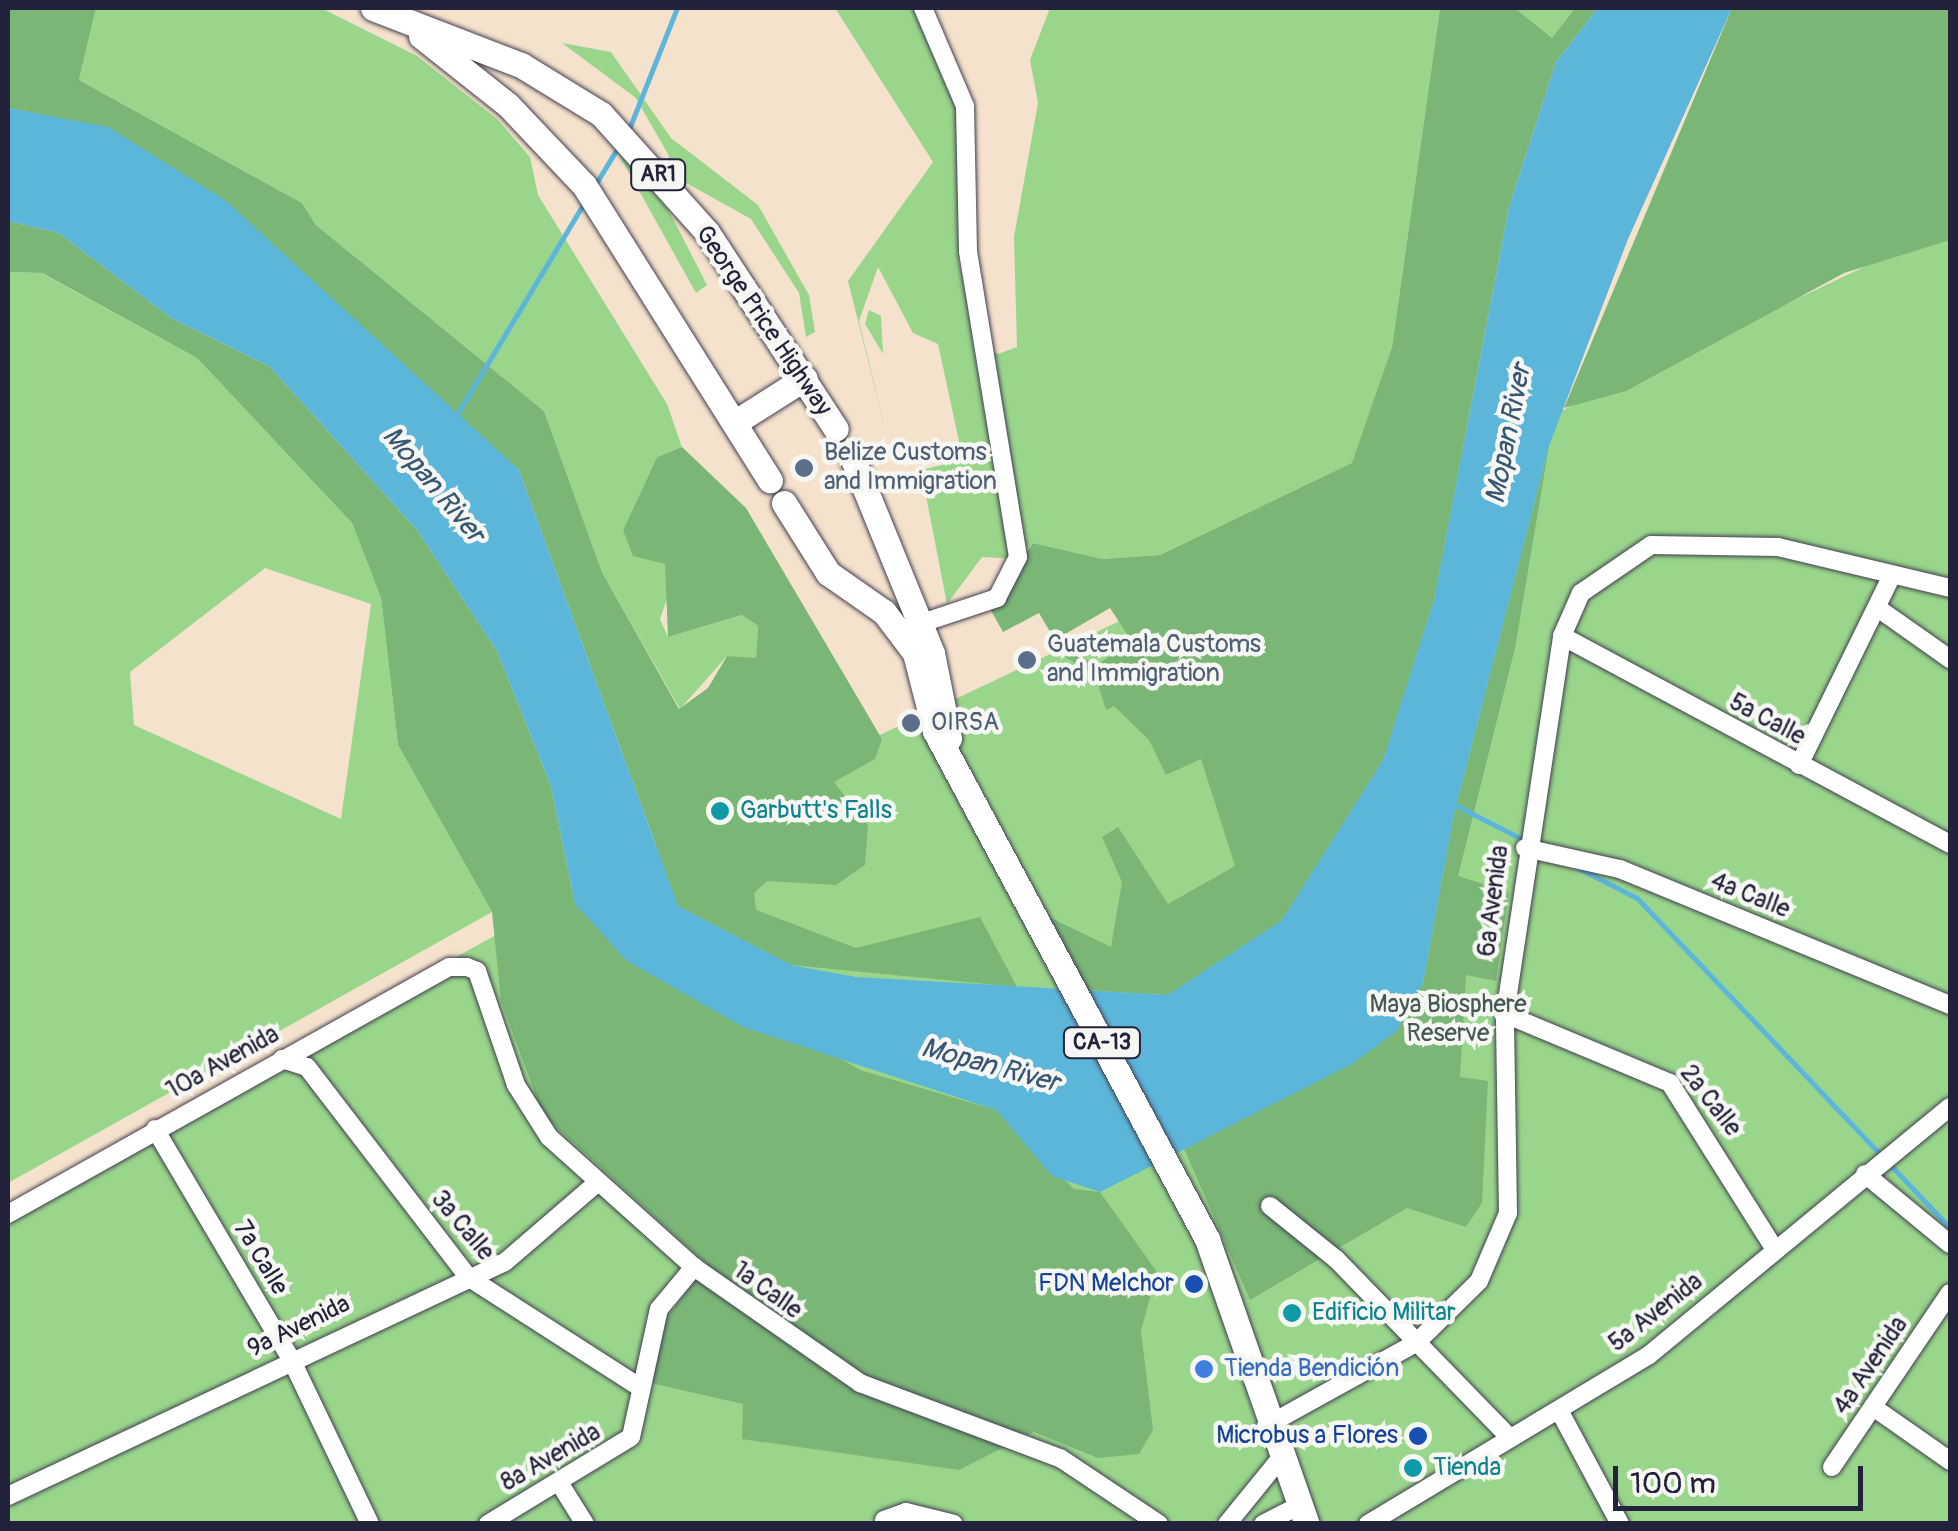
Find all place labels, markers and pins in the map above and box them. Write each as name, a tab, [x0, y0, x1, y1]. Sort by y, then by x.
place label: Belize Customs and Immigration	[824, 439, 997, 498]
marker: Belize Customs and Immigration	[793, 457, 815, 479]
place label: Guatemala Customs and Immigration	[1047, 631, 1261, 690]
marker: Guatemala Customs and Immigration	[1016, 649, 1038, 671]
place label: OIRSA	[931, 708, 999, 738]
marker: OIRSA	[900, 712, 922, 734]
place label: Garbutt's Falls	[740, 796, 892, 826]
marker: Garbutt's Falls	[709, 800, 731, 822]
place label: FDN Melchor	[1038, 1269, 1174, 1299]
marker: FDN Melchor	[1183, 1273, 1205, 1295]
place label: Edificio Militar	[1312, 1298, 1456, 1328]
marker: Edificio Militar	[1281, 1302, 1303, 1324]
place label: Tienda Bendición	[1224, 1354, 1399, 1384]
marker: Tienda Bendición	[1193, 1358, 1215, 1380]
place label: Microbus a Flores	[1216, 1421, 1398, 1451]
marker: Microbus a Flores	[1407, 1425, 1429, 1447]
place label: Tienda	[1433, 1453, 1501, 1483]
marker: Tienda	[1402, 1457, 1424, 1479]

